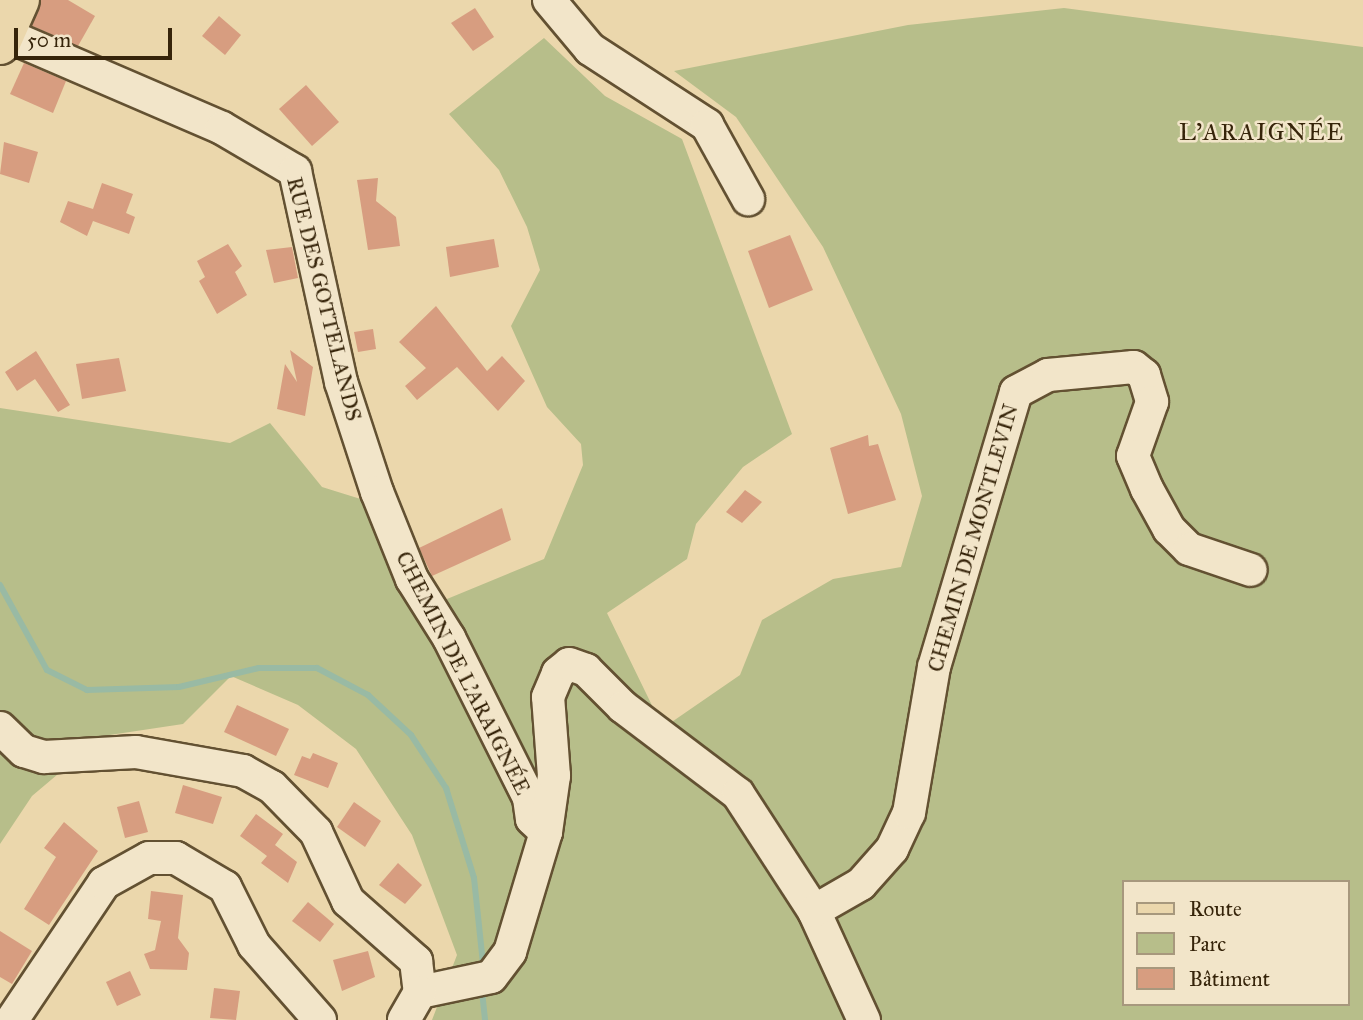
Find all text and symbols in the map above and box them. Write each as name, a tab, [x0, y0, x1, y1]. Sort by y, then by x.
scale bar	[18, 14, 175, 58]
text: 50 m	[27, 27, 71, 53]
district label: L'ARAIGNÉE	[1180, 118, 1344, 146]
street label: RUE DES GOTTELANDS	[281, 175, 367, 423]
street label: CHEMIN DE MONTLEVIN	[923, 401, 1023, 675]
street label: CHEMIN DE L'ARAIGNÉE	[391, 547, 535, 799]
legend	[1122, 880, 1349, 1006]
text: Route	[1189, 896, 1242, 922]
text: Parc	[1189, 931, 1226, 957]
text: Bâtiment	[1189, 966, 1270, 992]

